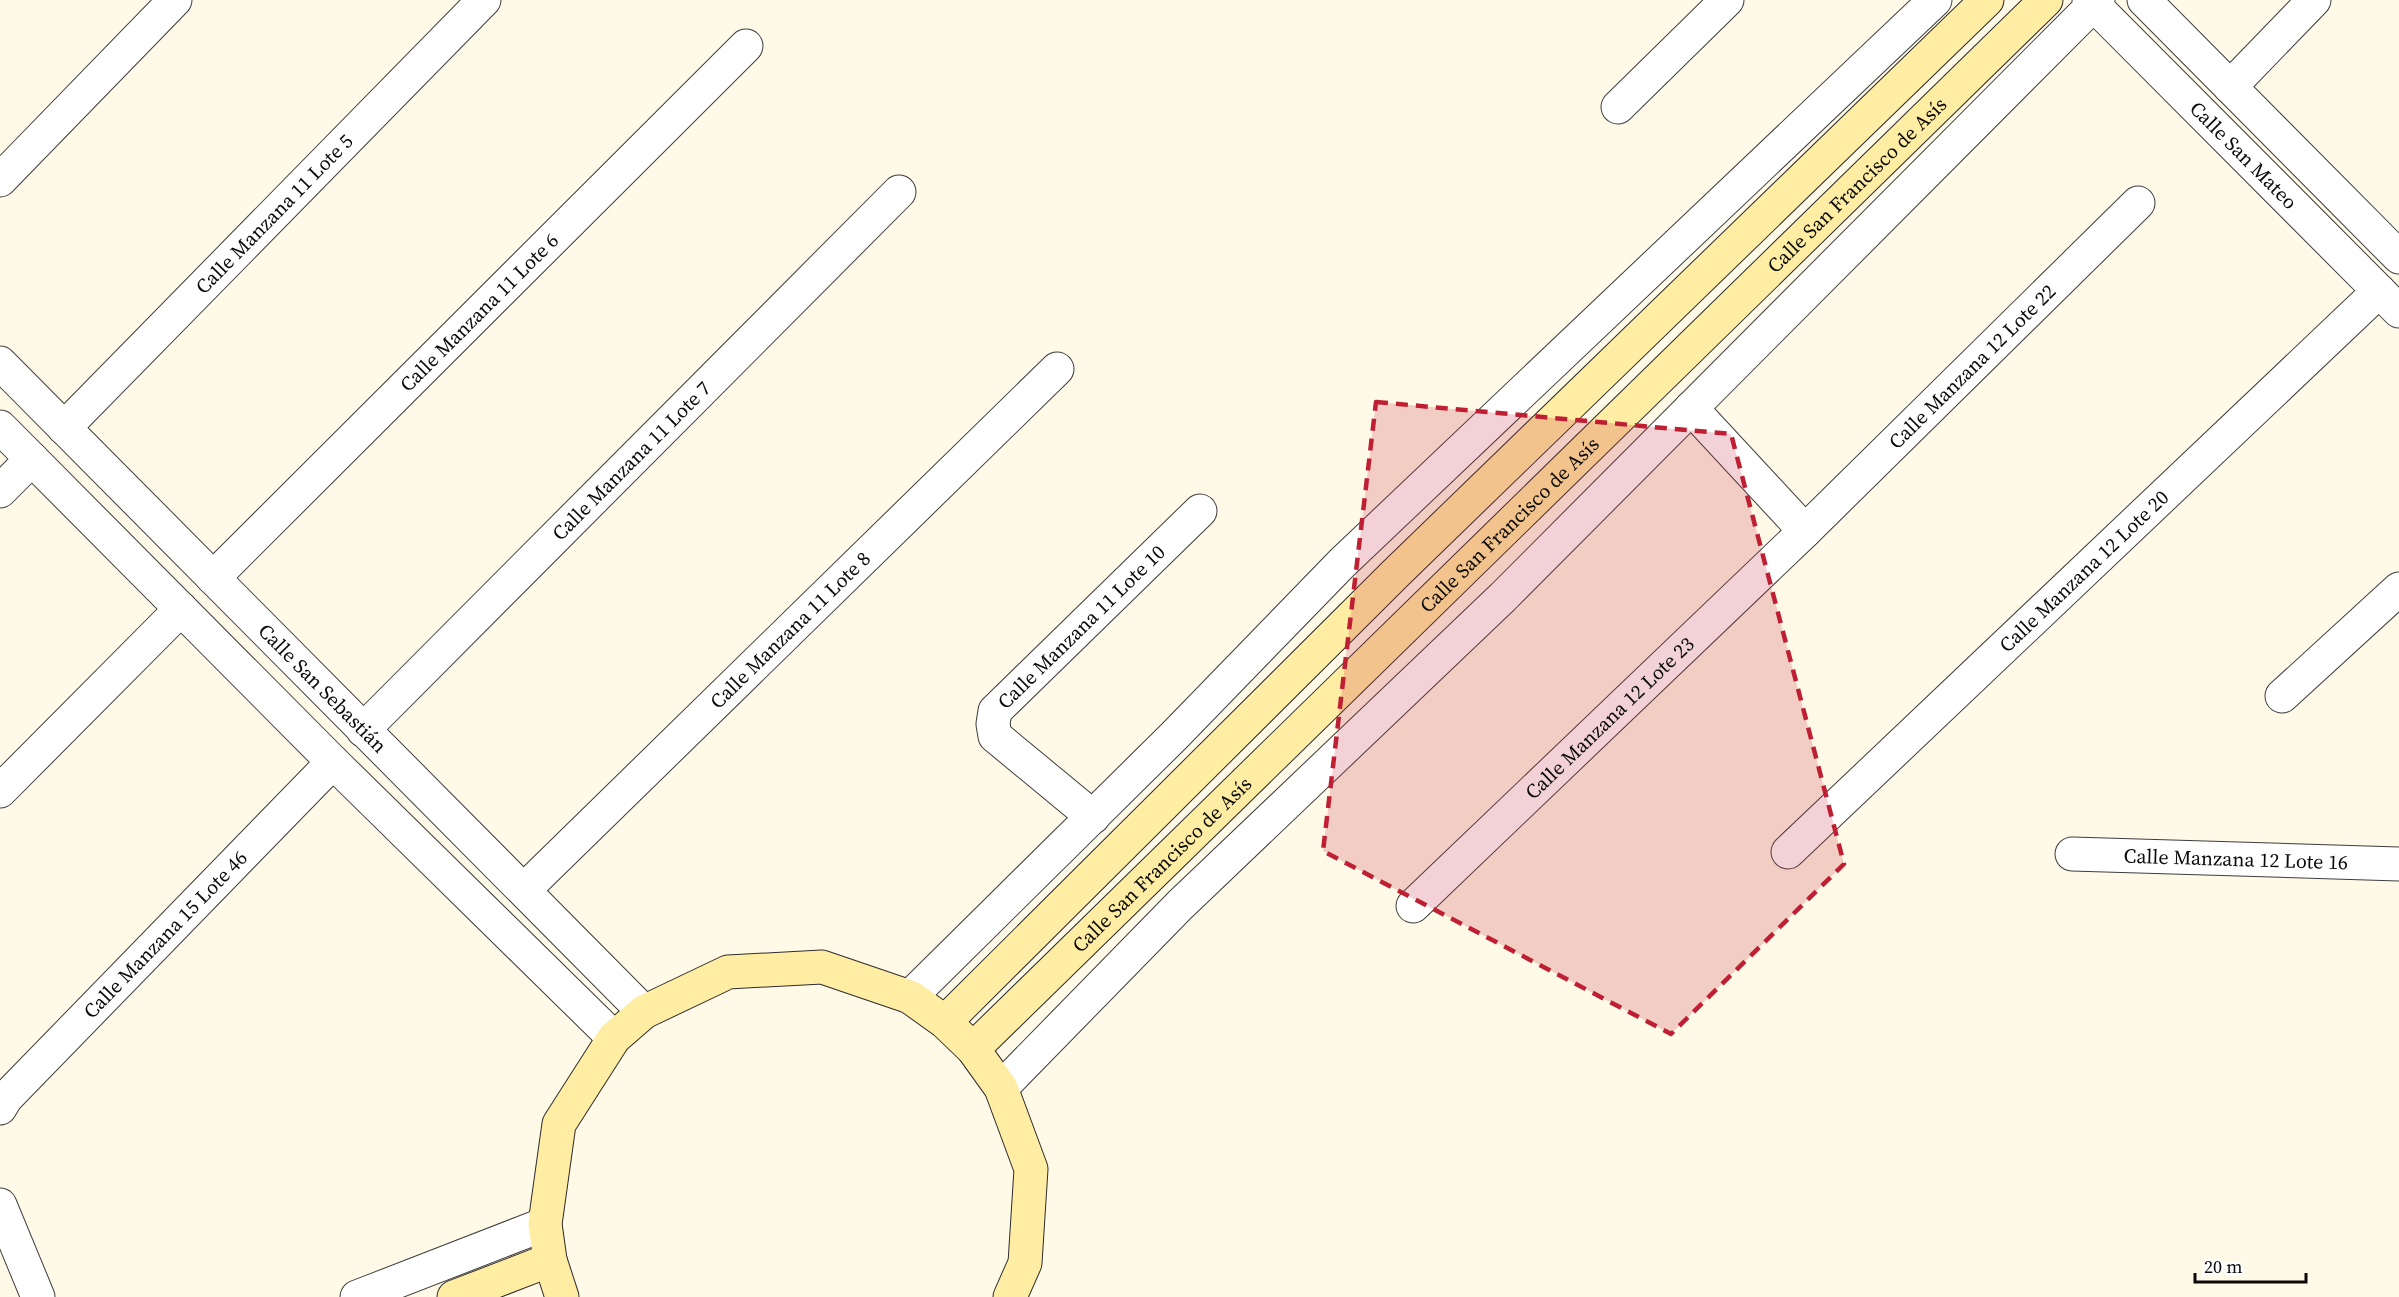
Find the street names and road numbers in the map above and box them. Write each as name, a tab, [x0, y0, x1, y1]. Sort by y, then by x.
street label: Calle San Francisco de Asís	[1761, 91, 1953, 279]
street label: Calle San Mateo	[2183, 95, 2304, 215]
street label: Calle Manzana 11 Lote 5	[189, 128, 359, 300]
street label: Calle Manzana 11 Lote 6	[393, 227, 565, 398]
street label: Calle Manzana 12 Lote 22	[1882, 278, 2062, 455]
street label: Calle Manzana 11 Lote 7	[546, 375, 717, 547]
street label: Calle San Francisco de Asís	[1413, 430, 1605, 619]
street label: Calle Manzana 12 Lote 20	[1993, 484, 2175, 659]
street label: Calle Manzana 11 Lote 10	[991, 538, 1171, 715]
street label: Calle Manzana 11 Lote 8	[704, 545, 876, 715]
street label: Calle San Sebastián	[252, 617, 393, 759]
street label: Calle Manzana 12 Lote 23	[1519, 630, 1700, 806]
street label: Calle San Francisco de Asís	[1066, 770, 1258, 959]
street label: Calle Manzana 12 Lote 16	[2123, 842, 2349, 876]
street label: Calle Manzana 15 Lote 46	[77, 844, 254, 1025]

